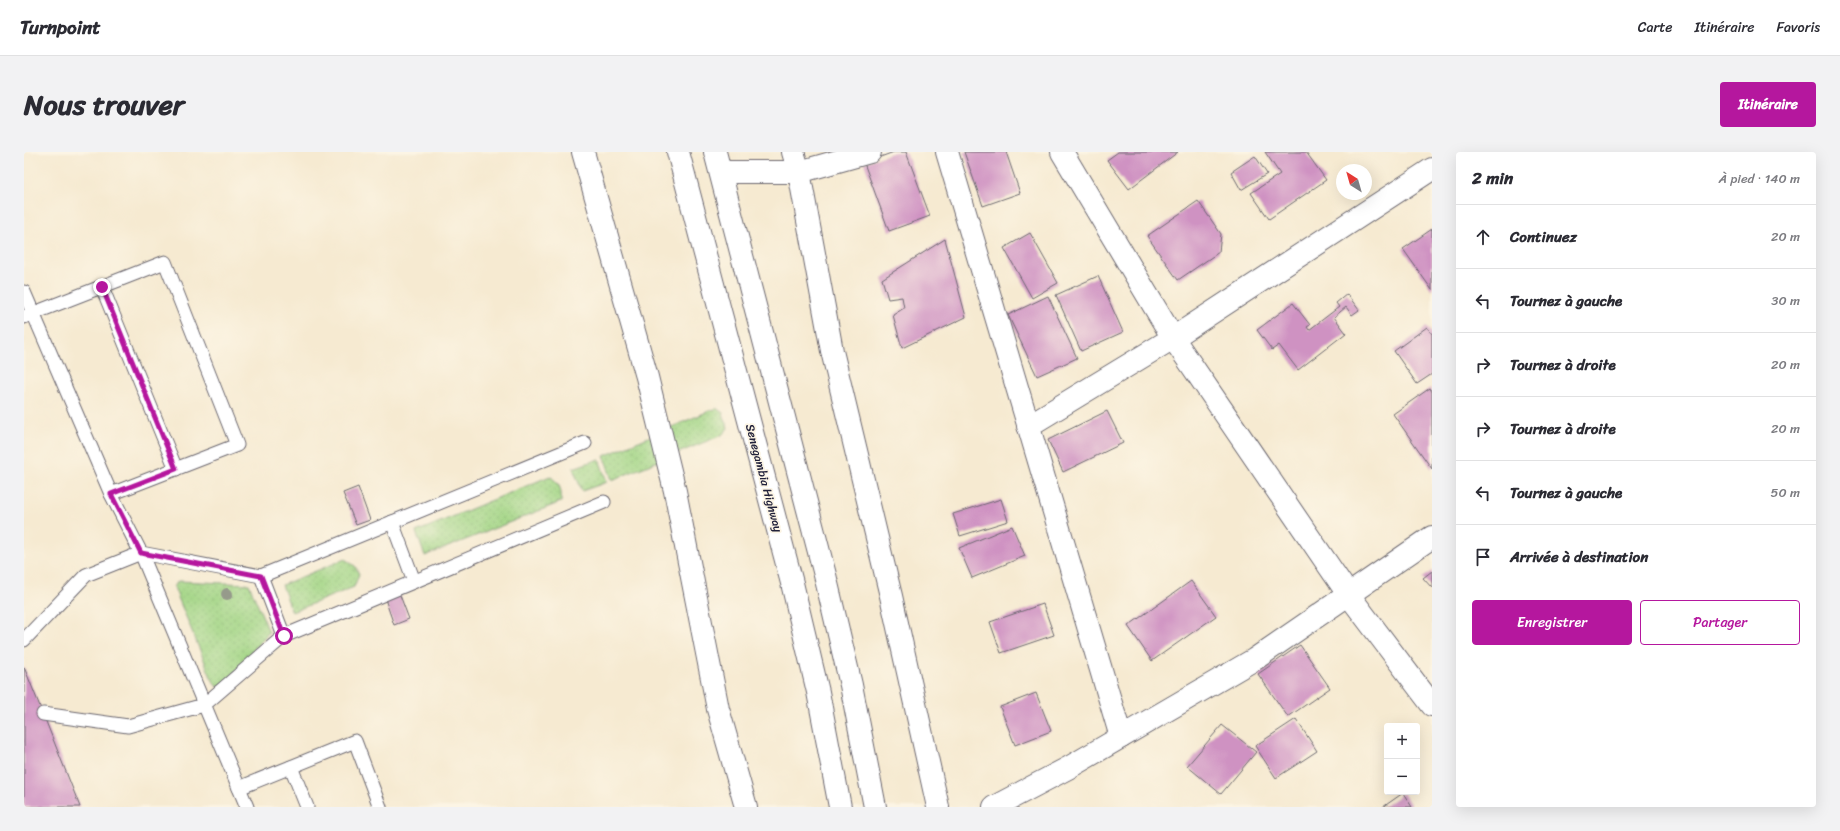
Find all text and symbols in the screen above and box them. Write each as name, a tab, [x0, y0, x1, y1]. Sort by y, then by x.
text: Turnpoint	[20, 11, 101, 44]
text: Carte	[1638, 15, 1673, 40]
text: Itinéraire	[1695, 15, 1754, 40]
text: Favoris	[1776, 15, 1820, 40]
text: Nous trouver	[24, 80, 184, 129]
button: Itinéraire	[1720, 82, 1816, 127]
text: 2 min	[1472, 163, 1513, 193]
north arrow	[1336, 164, 1372, 200]
text: À pied · 140 m	[1719, 167, 1800, 190]
text: Continuez	[1510, 224, 1577, 250]
text: 20 m	[1771, 225, 1800, 248]
icon: ahead	[1472, 226, 1494, 248]
route end	[93, 278, 111, 296]
text: Tournez à gauche	[1510, 288, 1622, 314]
text: 30 m	[1771, 289, 1800, 312]
icon: left	[1472, 290, 1494, 312]
text: Tournez à droite	[1510, 352, 1616, 378]
text: 20 m	[1771, 353, 1800, 376]
icon: right	[1472, 354, 1494, 376]
text: Tournez à droite	[1510, 416, 1616, 442]
text: 20 m	[1771, 417, 1800, 440]
icon: right	[1472, 418, 1494, 440]
street label: Senegambia Highway	[739, 421, 789, 535]
text: Tournez à gauche	[1510, 480, 1622, 506]
text: 50 m	[1770, 481, 1800, 504]
icon: left	[1472, 482, 1494, 504]
text: Arrivée à destination	[1510, 544, 1648, 570]
icon: arrive	[1472, 546, 1494, 568]
button: Enregistrer	[1472, 600, 1632, 645]
button: Partager	[1640, 600, 1800, 645]
route start	[275, 627, 293, 645]
map controls	[1384, 723, 1420, 795]
button: +	[1384, 723, 1420, 759]
button: −	[1384, 759, 1420, 795]

